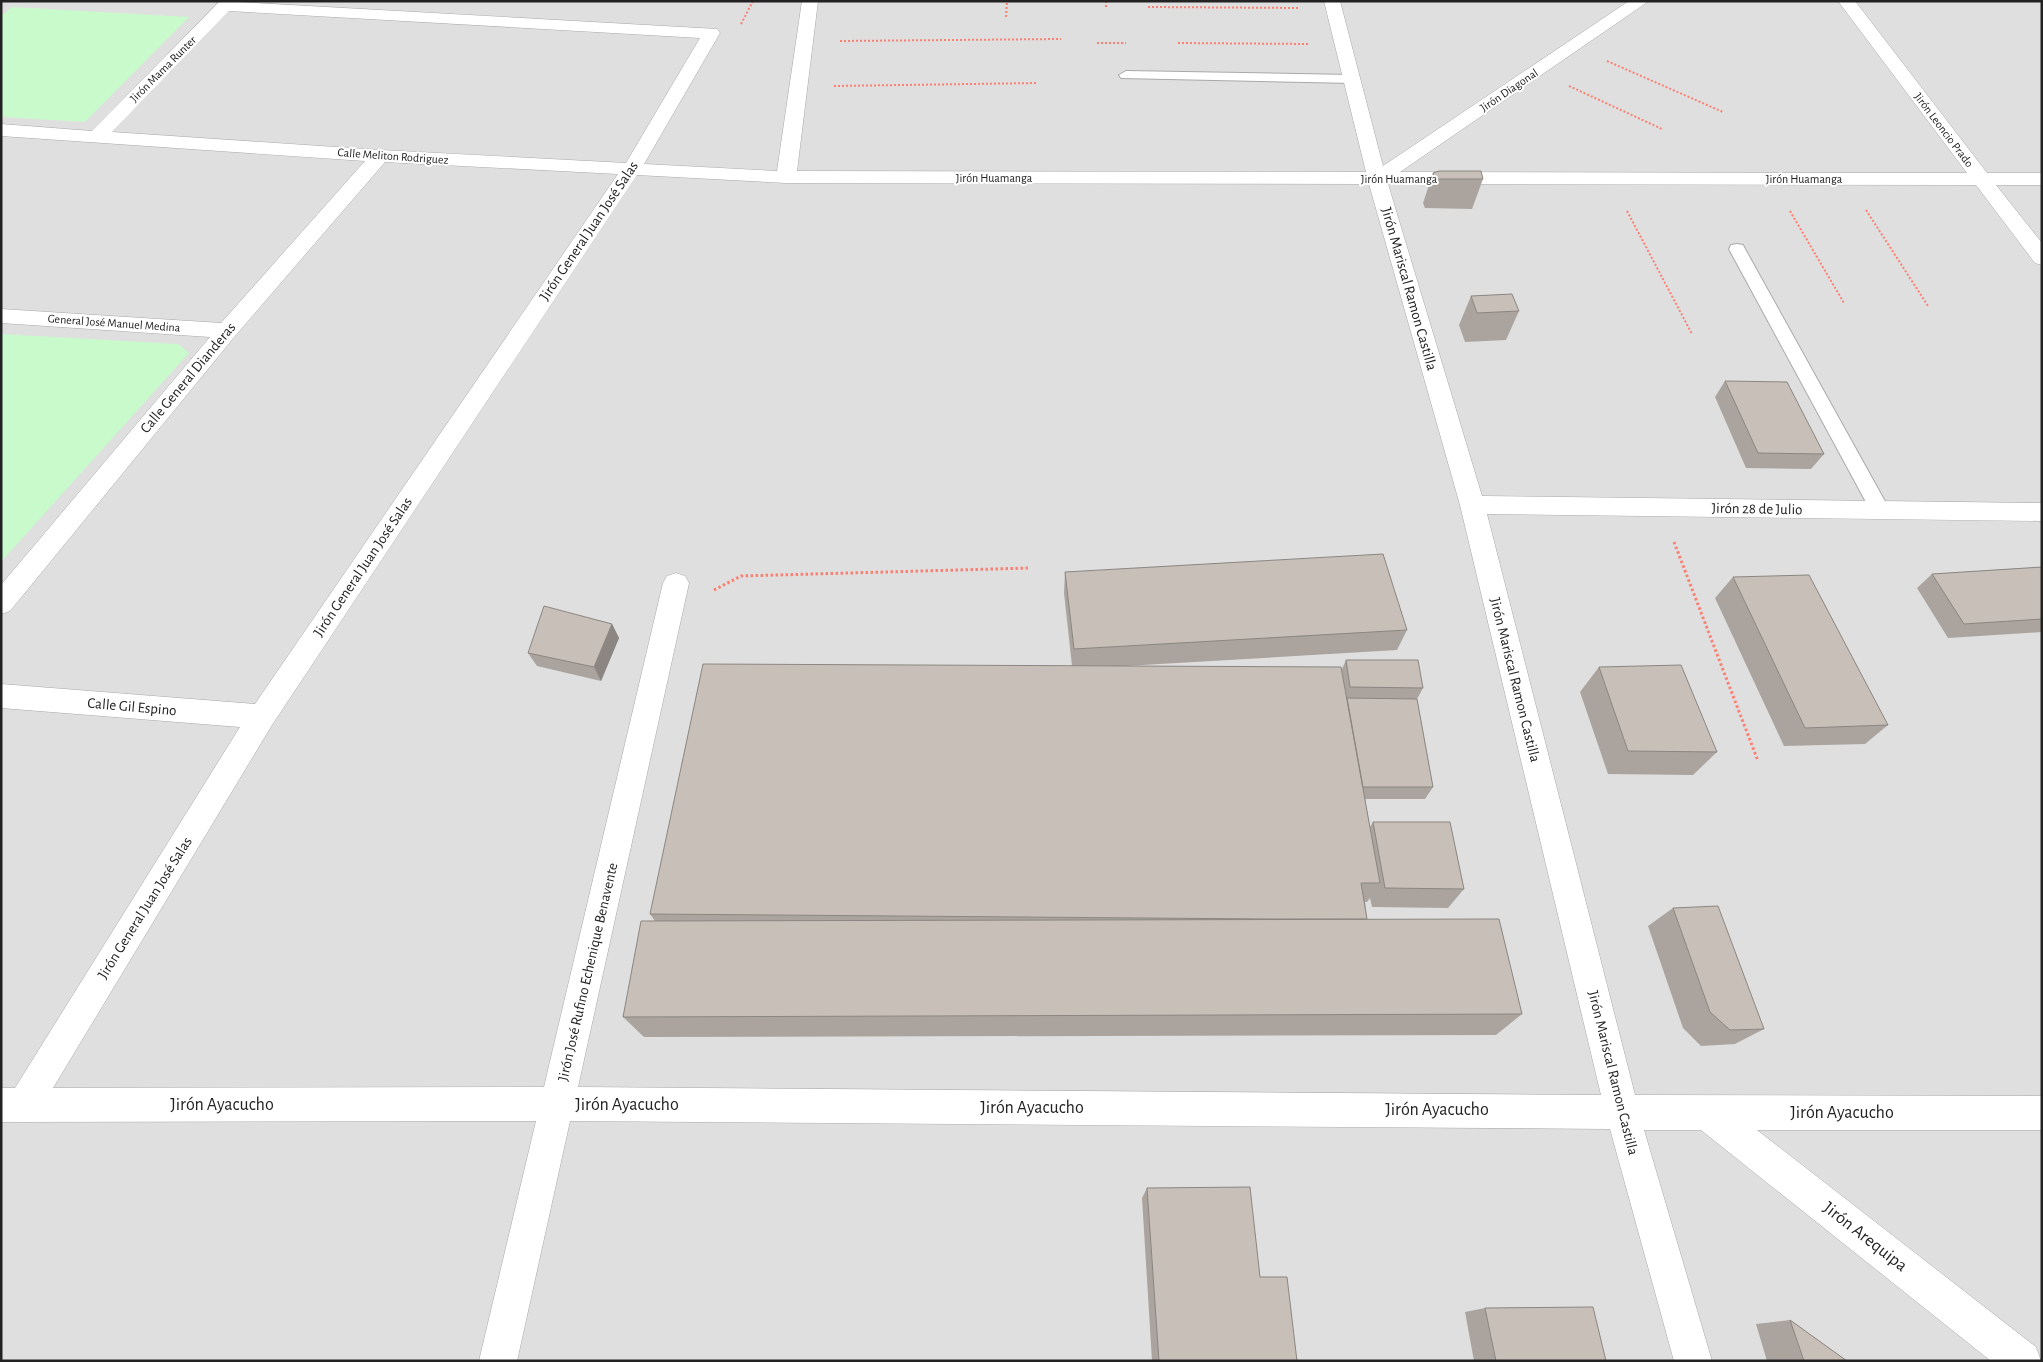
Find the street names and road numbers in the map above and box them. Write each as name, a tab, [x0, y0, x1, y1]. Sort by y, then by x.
street label: Jirón Mama Runter	[128, 34, 198, 104]
street label: Jirón Diagonal	[1478, 66, 1540, 114]
street label: Jirón Leoncio Prado	[1912, 91, 1976, 169]
street label: Calle Meliton Rodriguez	[337, 146, 449, 166]
street label: Jirón General Juan José Salas	[537, 159, 641, 303]
street label: Jirón Huamanga	[956, 172, 1033, 184]
street label: Jirón Huamanga	[1361, 173, 1438, 185]
street label: Jirón Huamanga	[1766, 173, 1843, 185]
street label: Jirón Mariscal Ramon Castilla	[1378, 206, 1440, 372]
street label: General José Manuel Medina	[47, 312, 181, 334]
street label: Calle General Dianderas	[137, 320, 239, 436]
street label: Jirón General Juan José Salas	[311, 495, 415, 639]
street label: Jirón 28 de Julio	[1711, 501, 1803, 517]
street label: Jirón Mariscal Ramon Castilla	[1487, 596, 1543, 764]
street label: Calle Gil Espino	[87, 696, 177, 718]
street label: Jirón General Juan José Salas	[95, 834, 195, 982]
street label: Jirón José Rufino Echenique Benavente	[556, 861, 620, 1083]
street label: Jirón Mariscal Ramon Castilla	[1585, 989, 1641, 1157]
street label: Jirón Ayacucho	[170, 1096, 274, 1114]
street label: Jirón Ayacucho	[575, 1096, 679, 1114]
street label: Jirón Ayacucho	[980, 1099, 1084, 1117]
street label: Jirón Ayacucho	[1385, 1101, 1489, 1119]
street label: Jirón Ayacucho	[1790, 1104, 1894, 1122]
street label: Jirón Arequipa	[1820, 1199, 1910, 1275]

